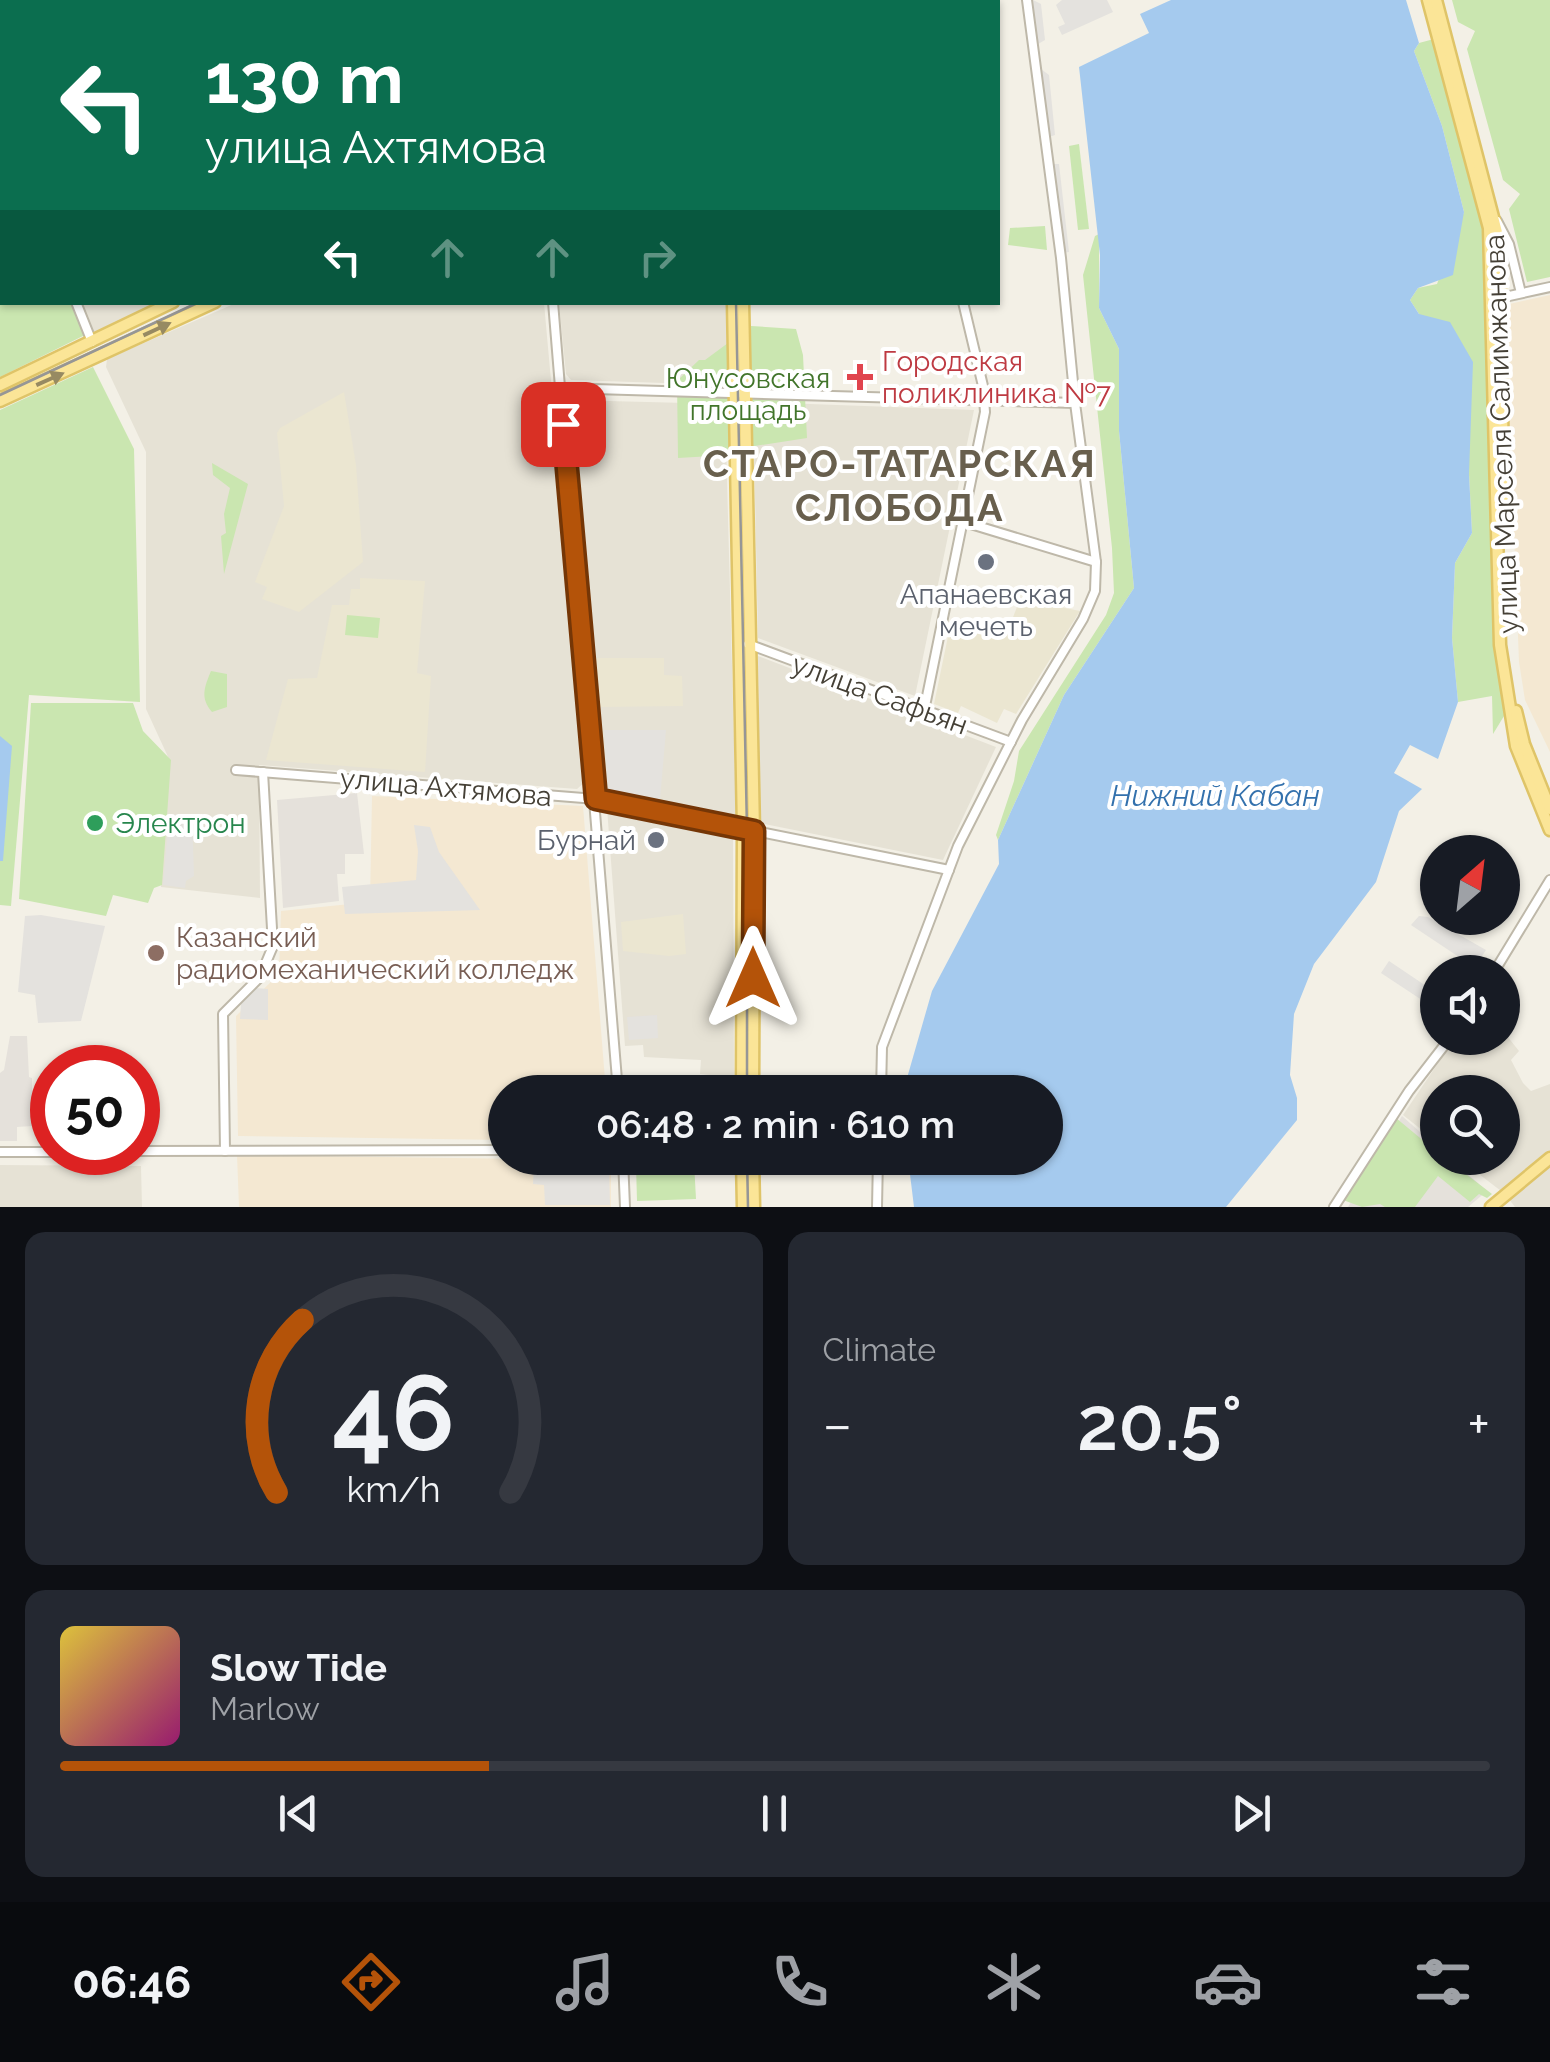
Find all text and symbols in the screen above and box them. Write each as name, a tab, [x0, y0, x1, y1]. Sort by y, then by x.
text: 130 m	[205, 37, 404, 119]
icon: left	[40, 40, 170, 170]
text: улица Ахтямова	[205, 121, 547, 174]
icon: left	[315, 230, 370, 285]
icon: ahead	[420, 230, 475, 285]
icon: ahead	[525, 230, 580, 285]
icon: right	[630, 230, 685, 285]
street label: улица Марселя Салимжанова	[1478, 234, 1525, 634]
one-way arrow	[143, 321, 172, 338]
place label: Городская поликлиника №7	[882, 345, 1111, 410]
park label: Юнусовская площадь	[666, 362, 830, 427]
marker: Городская поликлиника №7	[847, 364, 873, 390]
one-way arrow	[35, 371, 65, 387]
pin	[521, 382, 606, 467]
icon: arrive	[536, 397, 591, 452]
district label: СТАРО-ТАТАРСКАЯ СЛОБОДА	[703, 441, 1097, 530]
marker: Апанаевская мечеть	[975, 551, 997, 573]
place label: Апанаевская мечеть	[900, 578, 1072, 643]
street label: улица Сафьян	[787, 647, 972, 742]
street label: улица Ахтямова	[339, 762, 553, 813]
water label: Нижний Кабан	[1110, 778, 1320, 813]
place label: Электрон	[115, 807, 246, 840]
marker: Электрон	[84, 812, 106, 834]
place label: Бурнай	[537, 824, 636, 857]
marker: Бурнай	[645, 829, 667, 851]
north arrow	[1420, 835, 1520, 935]
map controls	[1420, 835, 1520, 1175]
place label: Казанский радиомеханический колледж	[176, 921, 575, 986]
position arrow	[701, 926, 805, 1030]
marker: Казанский радиомеханический колледж	[145, 942, 167, 964]
button: sound	[1420, 955, 1520, 1055]
speed limit sign: 50	[30, 1045, 160, 1175]
button: search	[1420, 1075, 1520, 1175]
text: 06:48 · 2 min · 610 m	[596, 1102, 955, 1147]
text: Climate	[823, 1331, 936, 1368]
text: 46	[332, 1352, 455, 1474]
text: 20.5°	[1077, 1379, 1242, 1468]
text: −	[823, 1392, 852, 1457]
text: +	[1467, 1392, 1490, 1457]
text: km/h	[347, 1468, 441, 1510]
text: Slow Tide	[210, 1645, 387, 1690]
text: Marlow	[210, 1690, 320, 1727]
icon: previous	[271, 1786, 326, 1841]
icon: pause	[747, 1786, 802, 1841]
icon: next	[1224, 1786, 1279, 1841]
icon: directions	[336, 1947, 406, 2017]
icon: music	[550, 1947, 620, 2017]
icon: phone	[765, 1947, 835, 2017]
icon: climate	[979, 1947, 1049, 2017]
icon: car	[1193, 1947, 1263, 2017]
icon: filters	[1408, 1947, 1478, 2017]
text: 06:46	[72, 1956, 191, 2009]

